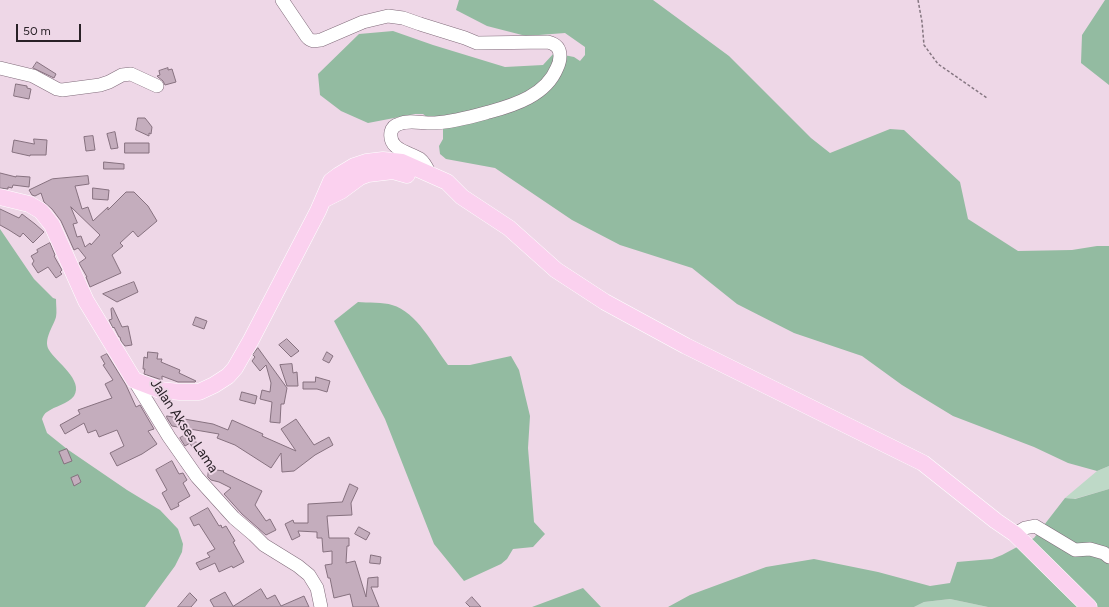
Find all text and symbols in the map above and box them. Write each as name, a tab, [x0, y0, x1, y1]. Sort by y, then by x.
scale bar	[18, 16, 83, 42]
text: 50 m	[23, 24, 51, 38]
street label: Jalan Akses Lama	[146, 376, 222, 476]

